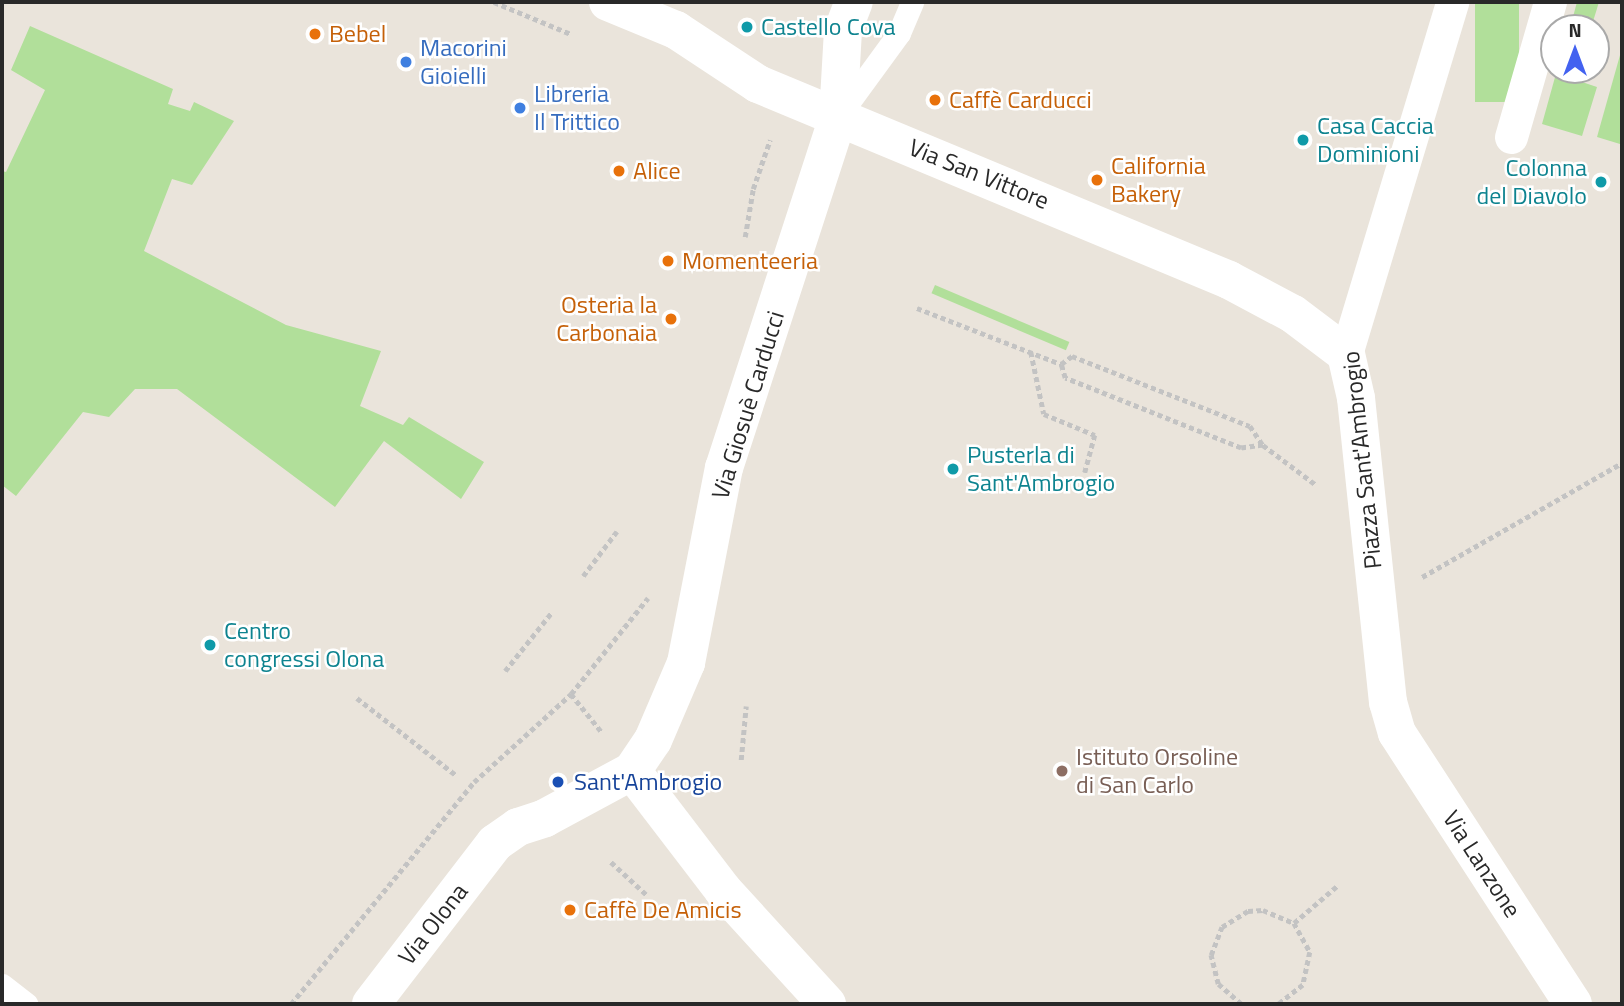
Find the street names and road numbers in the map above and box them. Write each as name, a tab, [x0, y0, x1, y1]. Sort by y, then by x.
street label: Via San Vittore	[905, 133, 1053, 215]
street label: Via Giosuè Carducci	[706, 308, 790, 502]
street label: Piazza Sant'Ambrogio	[1336, 350, 1388, 570]
street label: Via Lanzone	[1437, 805, 1527, 923]
street label: Via Olona	[392, 878, 474, 970]

